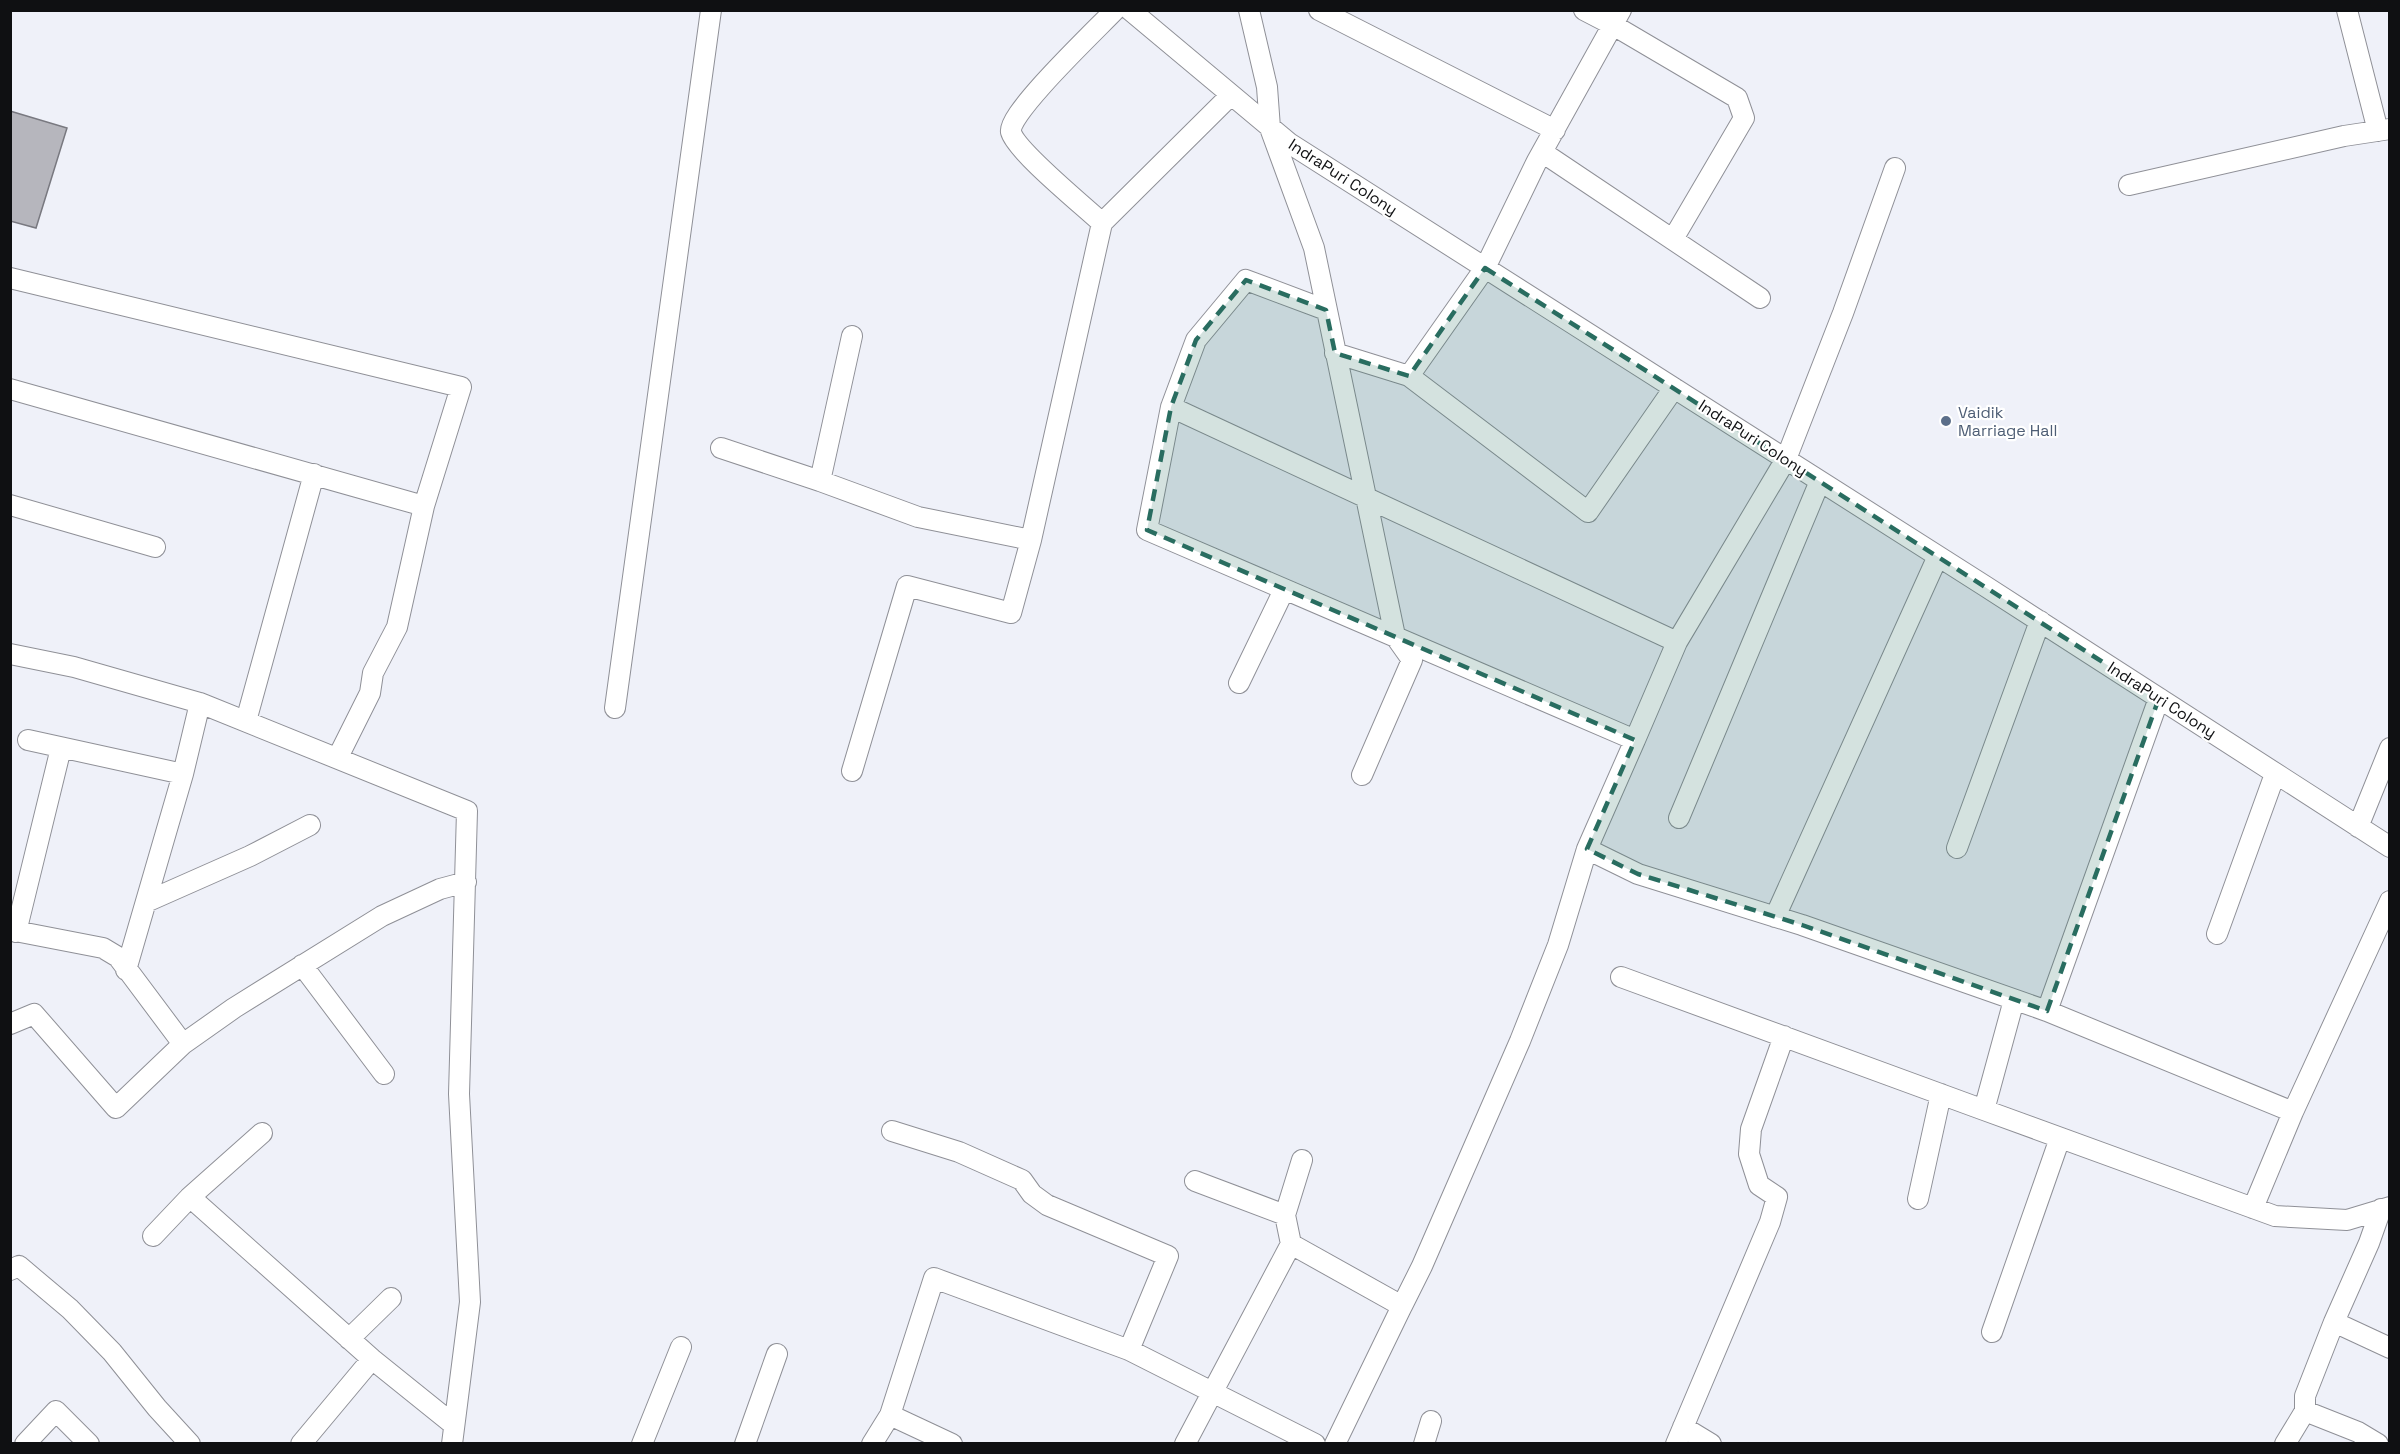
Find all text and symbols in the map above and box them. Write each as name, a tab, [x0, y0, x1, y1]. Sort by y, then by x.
street label: IndraPuri Colony	[1284, 134, 1402, 220]
street label: IndraPuri Colony	[1694, 395, 1812, 481]
place label: Vaidik Marriage Hall	[1958, 402, 2057, 441]
marker: Vaidik Marriage Hall	[1939, 414, 1953, 428]
street label: IndraPuri Colony	[2103, 657, 2221, 743]

